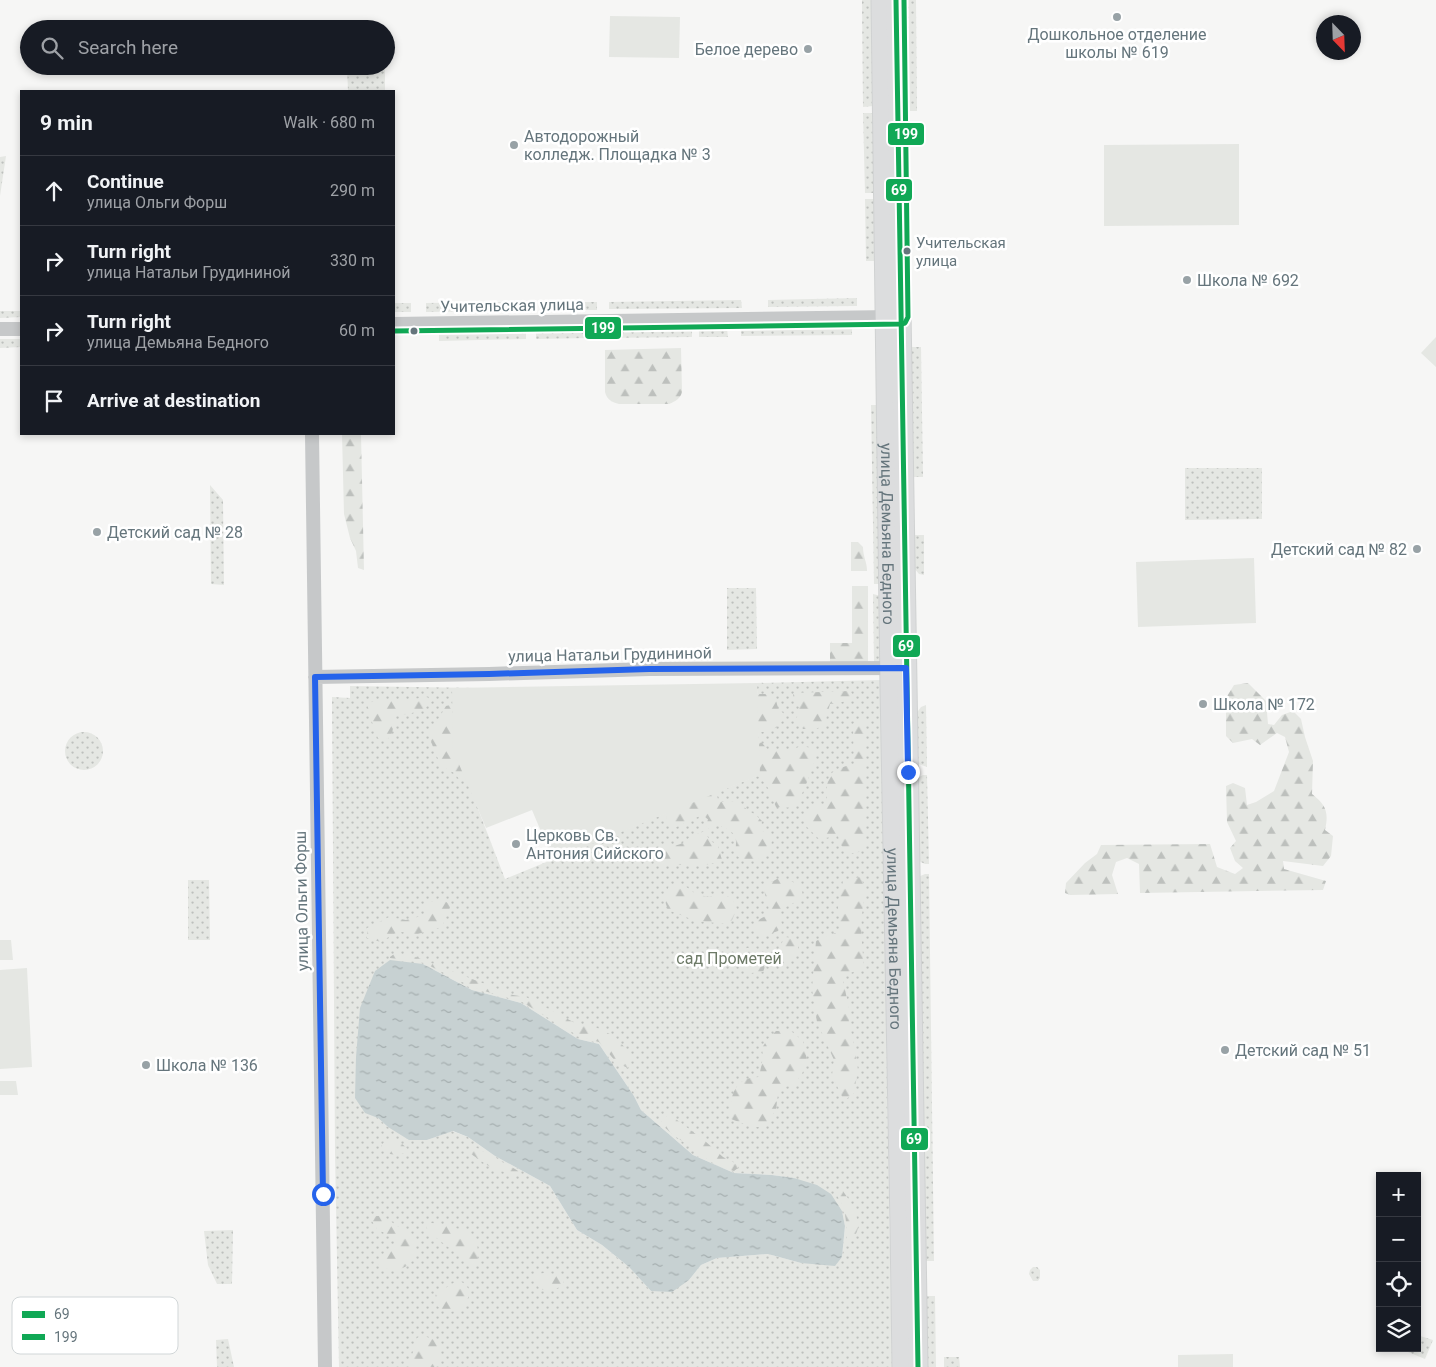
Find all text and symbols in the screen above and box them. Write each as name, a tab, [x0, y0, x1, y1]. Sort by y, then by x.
marker: Дошкольное отделение школы № 619	[1111, 11, 1123, 23]
north arrow	[1316, 15, 1361, 60]
search box	[20, 20, 395, 75]
place label: Дошкольное отделение школы № 619	[1027, 25, 1207, 62]
icon: search	[38, 34, 66, 62]
text: Search here	[78, 36, 178, 59]
place label: Белое дерево	[695, 40, 798, 59]
marker: Белое дерево	[802, 43, 814, 55]
text: 9 min	[40, 111, 93, 135]
text: Walk · 680 m	[283, 113, 375, 132]
line badge: 199	[887, 122, 925, 146]
text: 199	[894, 126, 918, 142]
place label: Автодорожный колледж. Площадка № 3	[524, 127, 711, 164]
marker: Автодорожный колледж. Площадка № 3	[508, 139, 520, 151]
text: Continue	[87, 170, 164, 193]
icon: ahead	[40, 177, 68, 205]
line badge: 69	[885, 178, 913, 202]
text: 290 m	[330, 181, 375, 200]
text: 69	[891, 182, 907, 198]
text: улица Ольги Форш	[87, 193, 227, 212]
place label: Учительская улица	[916, 234, 1006, 270]
text: Turn right	[87, 240, 171, 263]
marker: Учительская улица	[902, 246, 912, 256]
icon: right	[40, 247, 68, 275]
text: 330 m	[330, 251, 375, 270]
text: улица Натальи Грудининой	[87, 263, 291, 282]
place label: Школа № 692	[1197, 271, 1299, 290]
marker: Школа № 692	[1181, 274, 1193, 286]
street label: Учительская улица	[440, 295, 584, 316]
text: Turn right	[87, 310, 171, 333]
line badge: 199	[584, 316, 622, 340]
icon: right	[40, 317, 68, 345]
text: 199	[591, 320, 615, 336]
text: 60 m	[339, 321, 375, 340]
unlabelled marker	[409, 326, 419, 336]
text: улица Демьяна Бедного	[87, 333, 269, 352]
icon: arrive	[40, 387, 68, 415]
text: Arrive at destination	[87, 389, 260, 412]
street label: улица Демьяна Бедного	[877, 443, 898, 625]
place label: Детский сад № 28	[107, 523, 243, 542]
marker: Детский сад № 28	[91, 526, 103, 538]
place label: Детский сад № 82	[1271, 540, 1407, 559]
marker: Детский сад № 82	[1411, 543, 1423, 555]
line badge: 69	[892, 634, 921, 658]
text: 69	[898, 638, 914, 654]
street label: улица Натальи Грудининой	[508, 643, 712, 666]
place label: Школа № 172	[1213, 695, 1315, 714]
marker: Школа № 172	[1197, 698, 1209, 710]
route end	[897, 761, 920, 784]
place label: Церковь Св. Антония Сийского	[526, 826, 664, 863]
street label: улица Ольги Форш	[291, 831, 312, 971]
marker: Церковь Св. Антония Сийского	[510, 838, 522, 850]
street label: улица Демьяна Бедного	[883, 848, 905, 1030]
park label: сад Прометей	[676, 949, 782, 968]
place label: Детский сад № 51	[1235, 1041, 1371, 1060]
marker: Детский сад № 51	[1219, 1044, 1231, 1056]
place label: Школа № 136	[156, 1056, 258, 1075]
marker: Школа № 136	[140, 1059, 152, 1071]
line badge: 69	[900, 1127, 929, 1151]
text: 69	[906, 1131, 922, 1147]
map controls	[1376, 1172, 1421, 1352]
button: +	[1376, 1172, 1421, 1217]
route start	[312, 1183, 335, 1206]
button: −	[1376, 1217, 1421, 1262]
button: locate	[1376, 1262, 1421, 1307]
legend	[12, 1297, 178, 1354]
text: 69	[54, 1306, 70, 1322]
button: layers	[1376, 1307, 1421, 1352]
text: 199	[54, 1329, 78, 1345]

